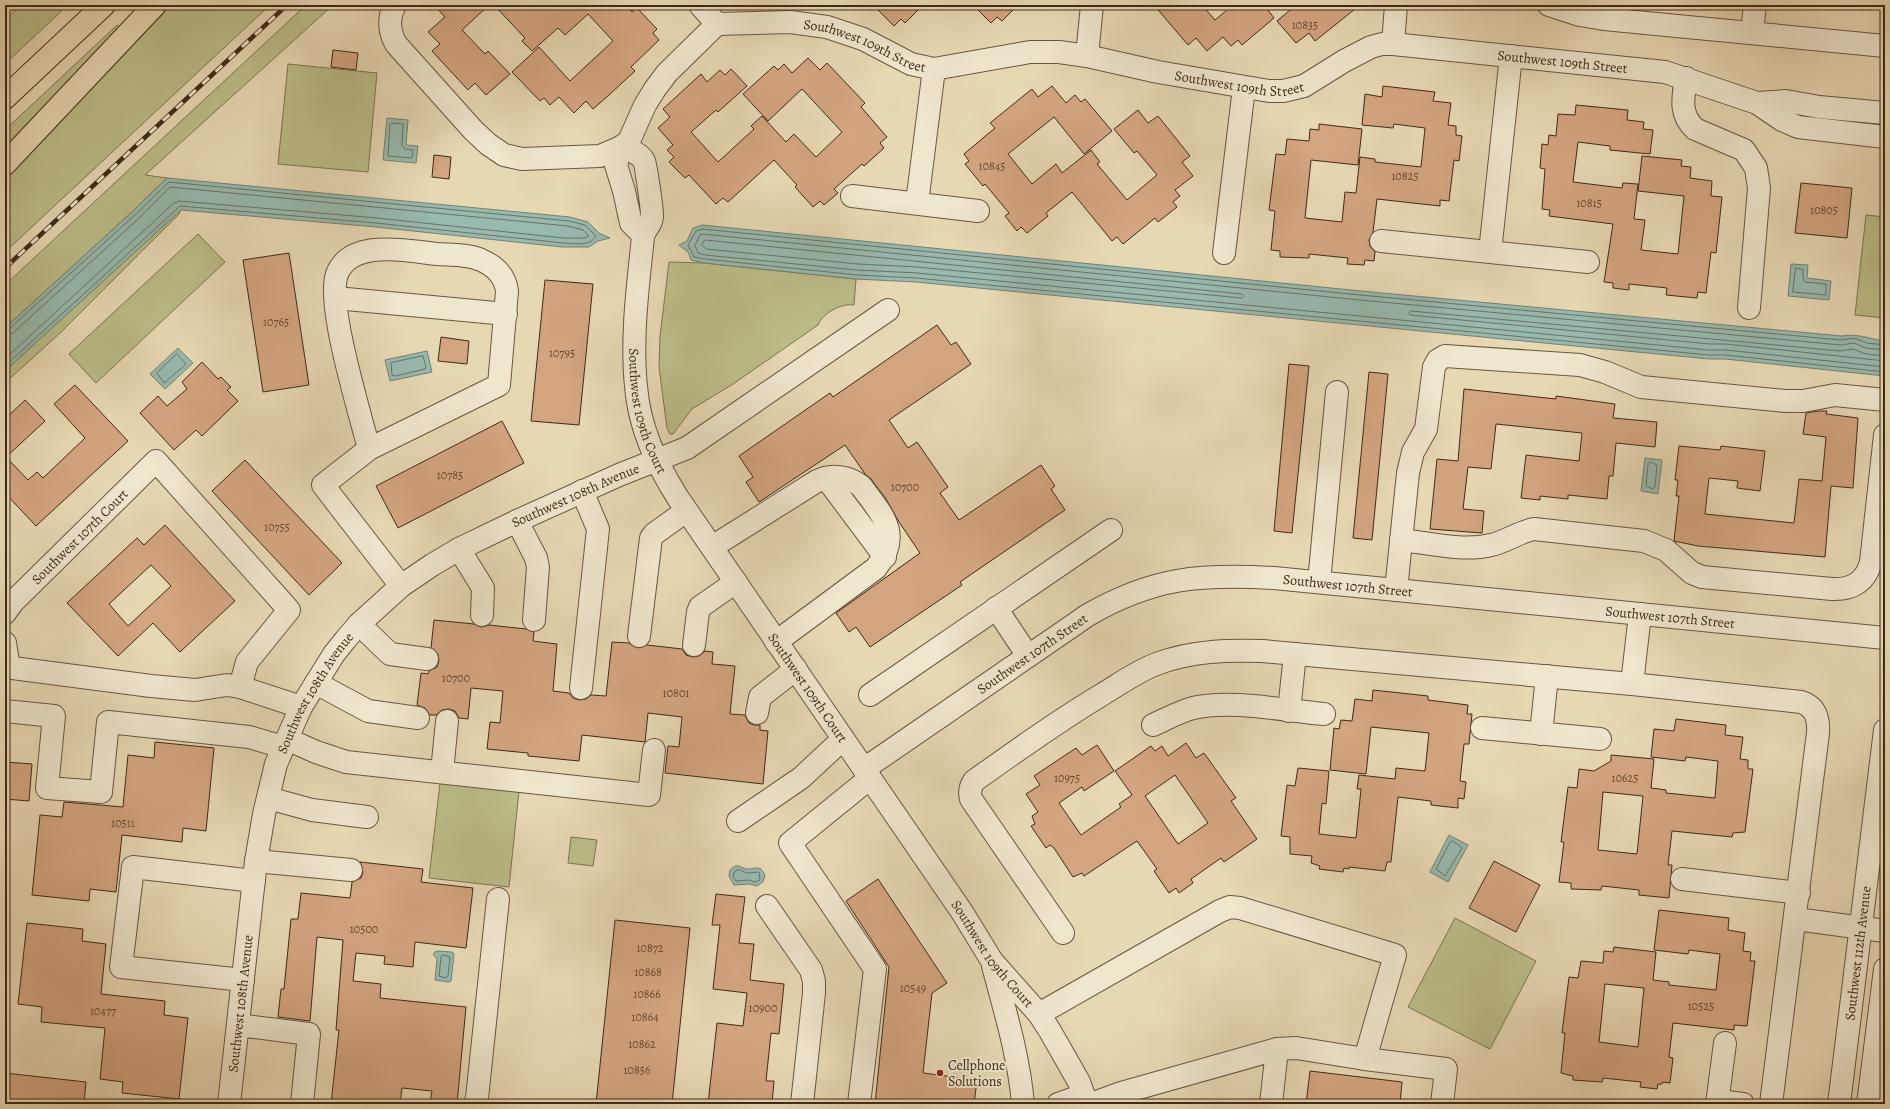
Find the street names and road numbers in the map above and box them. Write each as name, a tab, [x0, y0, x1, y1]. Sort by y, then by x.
street label: Southwest 109th Street	[802, 14, 928, 77]
street label: Southwest 109th Street	[1496, 45, 1629, 78]
street label: Southwest 109th Street	[1173, 66, 1306, 101]
street label: Southwest 109th Court	[625, 348, 672, 477]
street label: Southwest 108th Avenue	[508, 458, 642, 532]
street label: Southwest 107th Court	[27, 484, 132, 588]
street label: Southwest 107th Street	[1282, 569, 1414, 601]
street label: Southwest 107th Street	[1605, 601, 1736, 633]
street label: Southwest 107th Street	[973, 609, 1091, 698]
street label: Southwest 108th Avenue	[272, 628, 358, 757]
street label: Southwest 109th Court	[764, 629, 853, 746]
street label: Southwest 112th Avenue	[1840, 885, 1875, 1022]
street label: Southwest 109th Court	[947, 896, 1038, 1012]
street label: Southwest 108th Avenue	[223, 934, 257, 1073]

